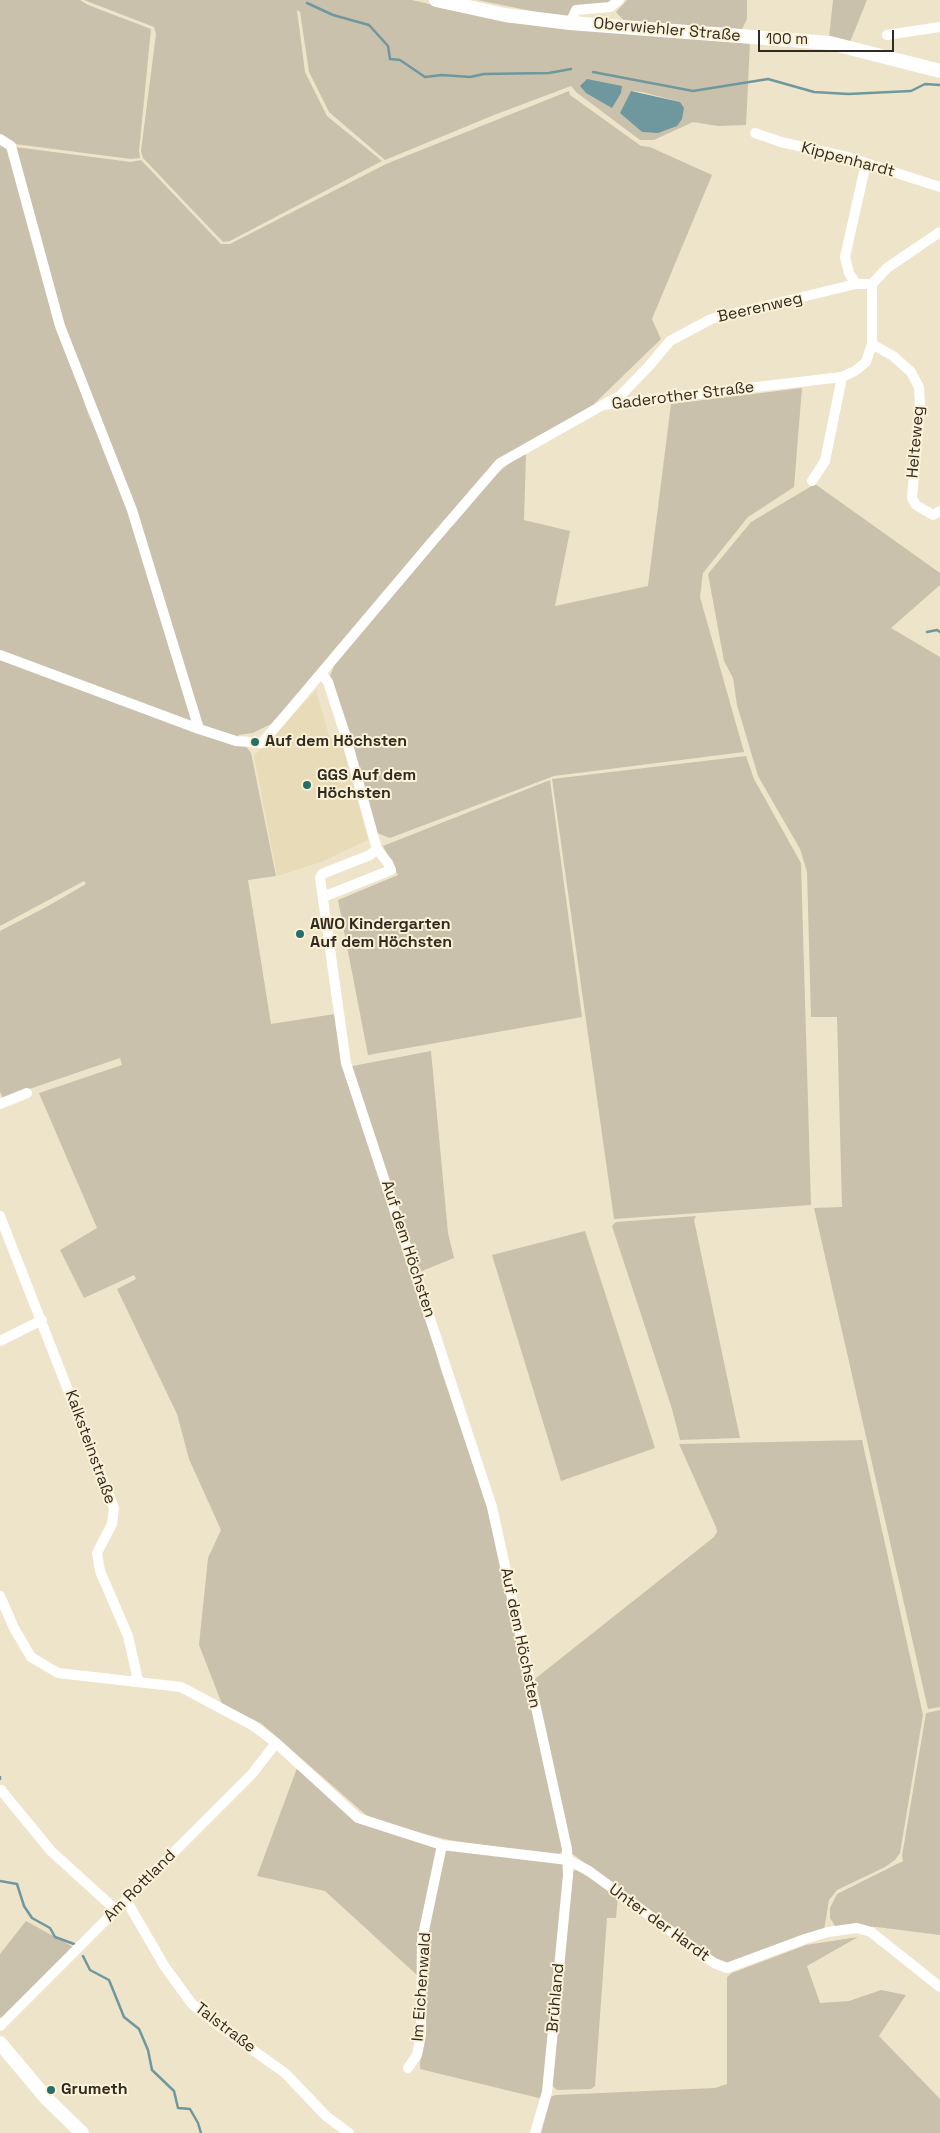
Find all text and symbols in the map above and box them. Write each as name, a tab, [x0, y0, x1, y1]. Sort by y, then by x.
street label: Oberwiehler Straße	[593, 14, 741, 46]
scale bar	[760, 20, 896, 52]
text: 100 m	[766, 29, 808, 48]
street label: Kippenhardt	[799, 138, 897, 182]
street label: Beerenweg	[716, 289, 804, 327]
street label: Gaderother Straße	[611, 378, 755, 414]
street label: Helteweg	[903, 405, 929, 479]
place label: Auf dem Höchsten	[265, 732, 407, 752]
marker: Auf dem Höchsten	[249, 736, 261, 748]
place label: GGS Auf dem Höchsten	[317, 766, 416, 804]
marker: GGS Auf dem Höchsten	[301, 779, 313, 791]
place label: AWO Kindergarten Auf dem Höchsten	[310, 915, 452, 953]
marker: AWO Kindergarten Auf dem Höchsten	[294, 928, 306, 940]
street label: Auf dem Höchsten	[377, 1178, 439, 1320]
street label: Kalksteinstraße	[60, 1387, 120, 1507]
street label: Auf dem Höchsten	[496, 1566, 544, 1710]
street label: Am Rottland	[100, 1846, 180, 1926]
street label: Unter der Hardt	[605, 1880, 713, 1966]
street label: Im Eichenwald	[409, 1932, 435, 2042]
street label: Brühland	[543, 1963, 569, 2033]
street label: Talstraße	[191, 1999, 259, 2057]
place label: Grumeth	[61, 2080, 128, 2100]
marker: Grumeth	[45, 2084, 57, 2096]

